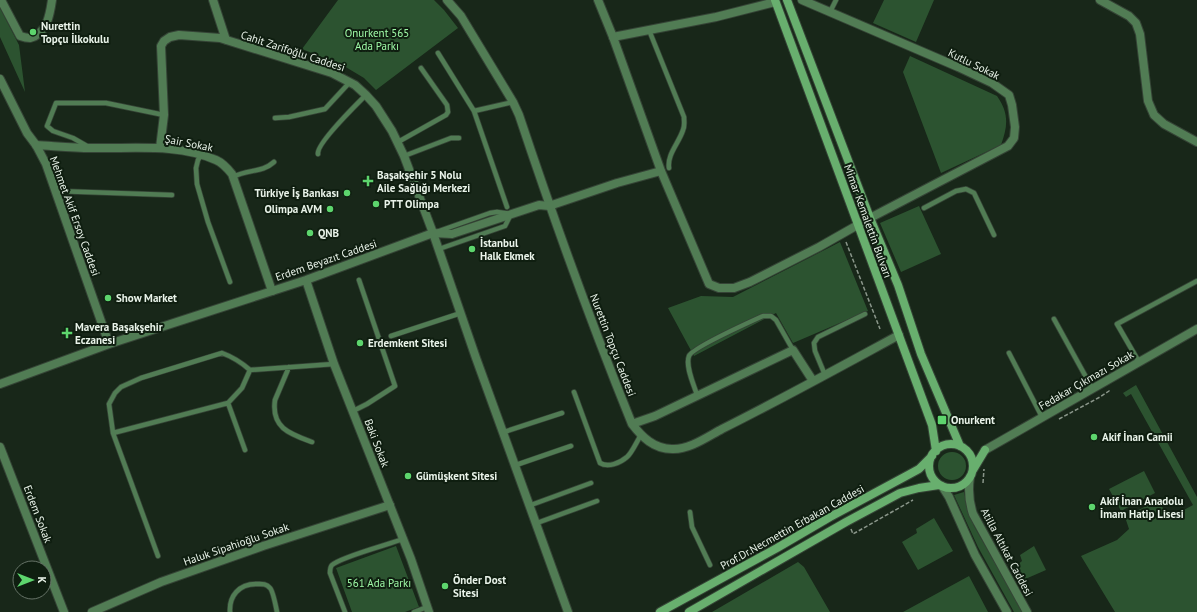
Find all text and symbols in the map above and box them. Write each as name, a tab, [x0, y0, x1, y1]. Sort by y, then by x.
place label: Nurettin Topçu İlkokulu	[41, 19, 109, 46]
park label: Onurkent 565 Ada Parkı	[345, 26, 409, 53]
marker: Nurettin Topçu İlkokulu	[28, 27, 38, 37]
street label: Cahit Zarifoğlu Caddesi	[239, 28, 347, 74]
street label: Kutlu Sokak	[946, 45, 1003, 83]
street label: Şair Sokak	[164, 131, 215, 155]
street label: Mehmet Akif Ersoy Caddesi	[47, 154, 103, 278]
street label: Mimar Kemalettin Bulvarı	[841, 162, 895, 280]
place label: Başakşehir 5 Nolu Aile Sağlığı Merkezi	[377, 168, 470, 195]
marker: Başakşehir 5 Nolu Aile Sağlığı Merkezi	[362, 175, 374, 187]
place label: Türkiye İş Bankası	[255, 186, 339, 200]
marker: Türkiye İş Bankası	[342, 188, 352, 198]
place label: PTT Olimpa	[384, 197, 439, 211]
marker: PTT Olimpa	[371, 199, 381, 209]
place label: Olimpa AVM	[265, 202, 322, 216]
marker: Olimpa AVM	[325, 204, 335, 214]
place label: QNB	[318, 226, 340, 240]
marker: QNB	[305, 228, 315, 238]
street label: Erdem Beyazıt Caddesi	[273, 236, 379, 284]
place label: İstanbul Halk Ekmek	[480, 236, 535, 263]
marker: İstanbul Halk Ekmek	[467, 244, 477, 254]
place label: Show Market	[116, 291, 177, 305]
street label: Nurettin Topçu Caddesi	[587, 292, 639, 398]
marker: Show Market	[103, 293, 113, 303]
place label: Mavera Başakşehir Eczanesi	[75, 320, 163, 347]
marker: Mavera Başakşehir Eczanesi	[62, 328, 72, 338]
place label: Erdemkent Sitesi	[368, 336, 447, 350]
marker: Erdemkent Sitesi	[355, 338, 365, 348]
street label: Fedakar Çıkmazı Sokak	[1036, 347, 1137, 413]
place label: Onurkent	[951, 413, 995, 427]
marker: Onurkent	[936, 414, 948, 426]
street label: Baki Sokak	[361, 417, 393, 470]
place label: Akif İnan Camii	[1102, 430, 1173, 444]
marker: Akif İnan Camii	[1089, 432, 1099, 442]
place label: Gümüşkent Sitesi	[416, 469, 497, 483]
marker: Gümüşkent Sitesi	[403, 471, 413, 481]
street label: Prof.Dr.Necmettin Erbakan Caddesi	[718, 481, 866, 573]
street label: Erdem Sokak	[21, 483, 56, 546]
place label: Akif İnan Anadolu İmam Hatip Lisesi	[1100, 494, 1184, 521]
marker: Akif İnan Anadolu İmam Hatip Lisesi	[1087, 502, 1097, 512]
street label: Atilla Altıkat Caddesi	[978, 506, 1036, 598]
street label: Haluk Sipahioğlu Sokak	[181, 519, 291, 569]
north arrow	[12, 560, 52, 600]
place label: Önder Dost Sitesi	[453, 573, 506, 600]
park label: 561 Ada Parkı	[347, 576, 411, 590]
text: K	[35, 577, 49, 584]
marker: Önder Dost Sitesi	[440, 581, 450, 591]

